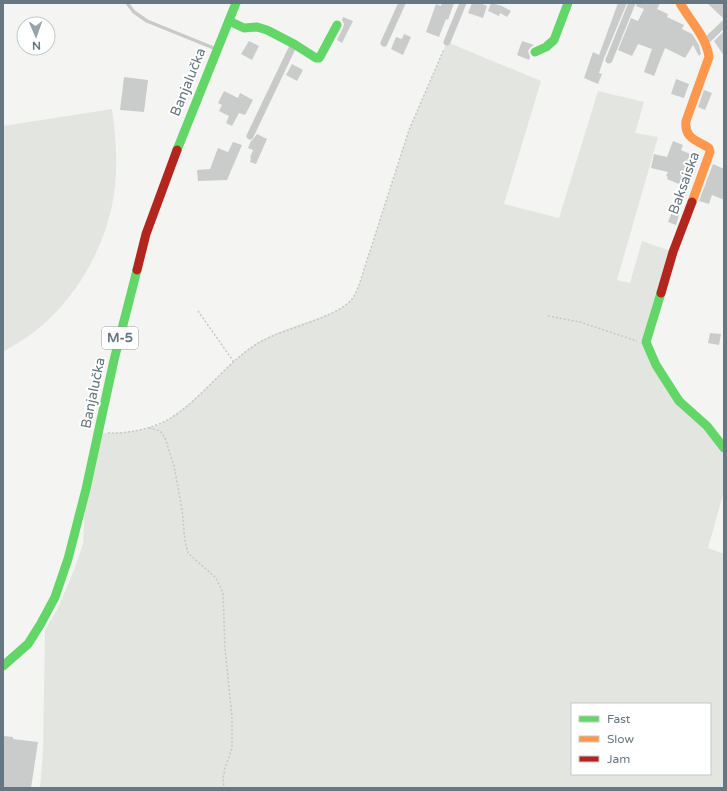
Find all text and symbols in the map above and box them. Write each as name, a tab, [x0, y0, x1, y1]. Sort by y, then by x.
north arrow	[16, 16, 56, 56]
text: N	[32, 39, 41, 52]
street label: Banjalučka	[167, 45, 209, 119]
street label: Baksaiska	[665, 149, 703, 217]
road number: M-5	[102, 327, 138, 349]
street label: Banjalučka	[77, 356, 109, 430]
legend	[571, 703, 711, 775]
text: Fast	[607, 712, 631, 726]
text: Slow	[607, 732, 634, 746]
text: Jam	[607, 752, 630, 766]

